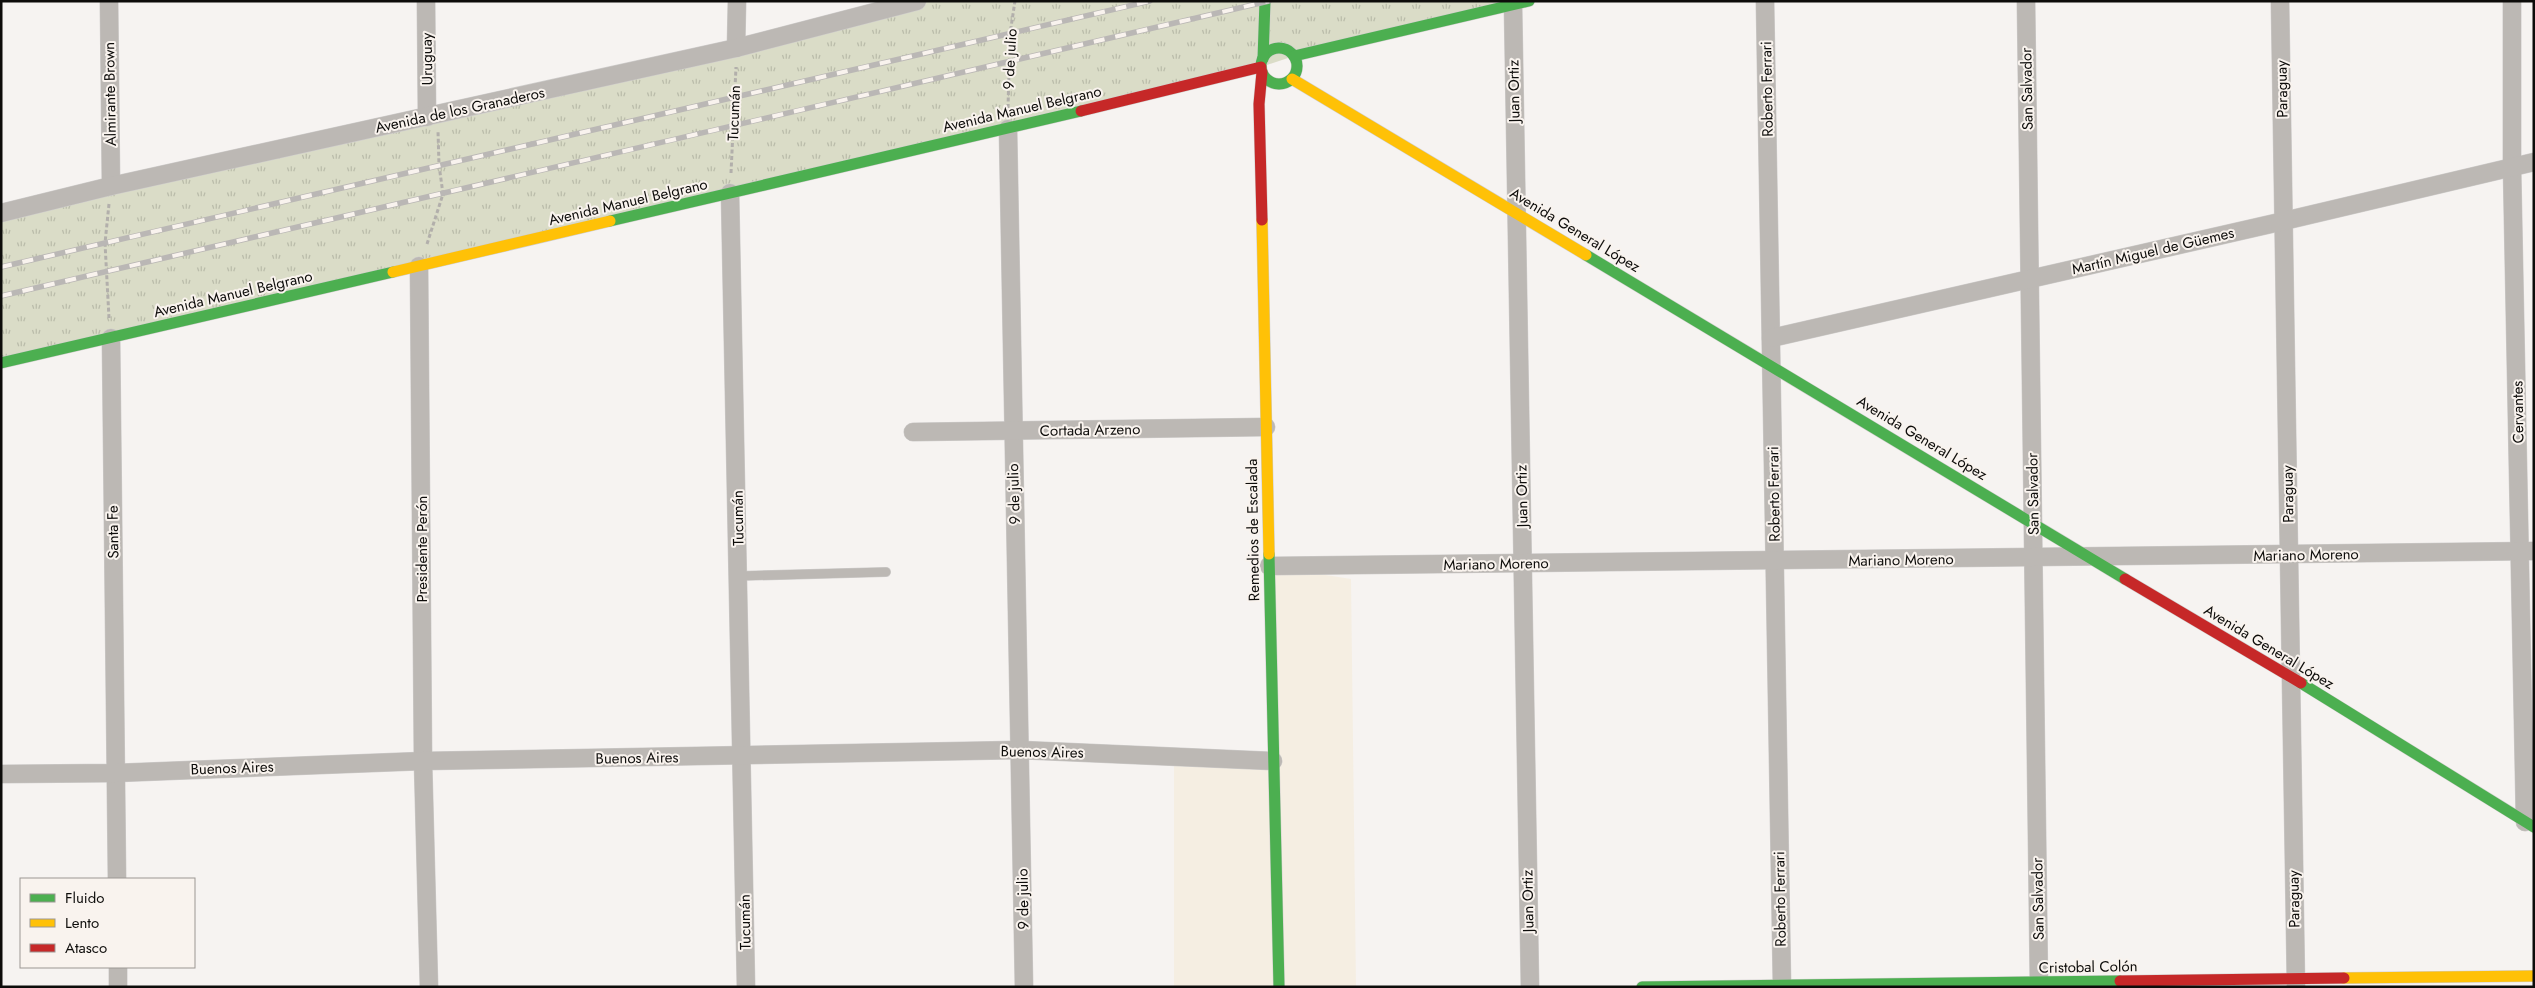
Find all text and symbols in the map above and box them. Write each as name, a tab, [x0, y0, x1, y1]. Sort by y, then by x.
street label: 9 de julio	[997, 28, 1023, 90]
street label: Uruguay	[416, 32, 438, 85]
street label: Roberto Ferrari	[1755, 41, 1779, 137]
street label: Almirante Brown	[98, 42, 122, 146]
street label: San Salvador	[2015, 47, 2039, 130]
street label: Juan Ortiz	[1502, 59, 1526, 124]
street label: Paraguay	[2270, 60, 2294, 118]
street label: Avenida Manuel Belgrano	[940, 80, 1104, 138]
street label: Avenida de los Granaderos	[373, 81, 547, 139]
street label: Tucumán	[722, 85, 746, 141]
street label: Avenida Manuel Belgrano	[546, 173, 710, 231]
street label: Avenida General López	[1506, 182, 1644, 278]
street label: Martín Miguel de Güemes	[2070, 222, 2236, 280]
street label: Avenida Manuel Belgrano	[151, 265, 315, 323]
street label: Cervantes	[2506, 380, 2530, 444]
street label: Avenida General López	[1853, 390, 1991, 486]
street label: Cortada Arzeno	[1039, 418, 1141, 442]
street label: Roberto Ferrari	[1762, 446, 1786, 542]
street label: San Salvador	[2021, 452, 2045, 535]
street label: Remedios de Escalada	[1241, 459, 1265, 601]
street label: 9 de julio	[1002, 463, 1026, 525]
street label: Juan Ortiz	[1510, 464, 1534, 529]
street label: Paraguay	[2276, 465, 2300, 523]
street label: Tucumán	[727, 490, 749, 546]
street label: Presidente Perón	[411, 496, 433, 602]
street label: Santa Fe	[102, 505, 124, 559]
street label: Mariano Moreno	[2253, 543, 2359, 567]
street label: Mariano Moreno	[1848, 548, 1954, 572]
street label: Mariano Moreno	[1443, 552, 1549, 576]
street label: Avenida General López	[2200, 599, 2338, 695]
street label: Buenos Aires	[1000, 740, 1084, 764]
street label: Buenos Aires	[595, 746, 679, 770]
street label: Buenos Aires	[190, 756, 274, 780]
street label: Roberto Ferrari	[1768, 851, 1792, 947]
street label: San Salvador	[2026, 857, 2050, 940]
street label: 9 de julio	[1011, 868, 1035, 930]
street label: Juan Ortiz	[1516, 869, 1540, 934]
street label: Paraguay	[2282, 870, 2306, 928]
legend	[20, 878, 195, 968]
text: Fluido	[65, 887, 104, 909]
street label: Tucumán	[734, 894, 756, 950]
text: Lento	[65, 912, 99, 934]
text: Atasco	[65, 937, 107, 959]
street label: Cristobal Colón	[2038, 955, 2138, 979]

